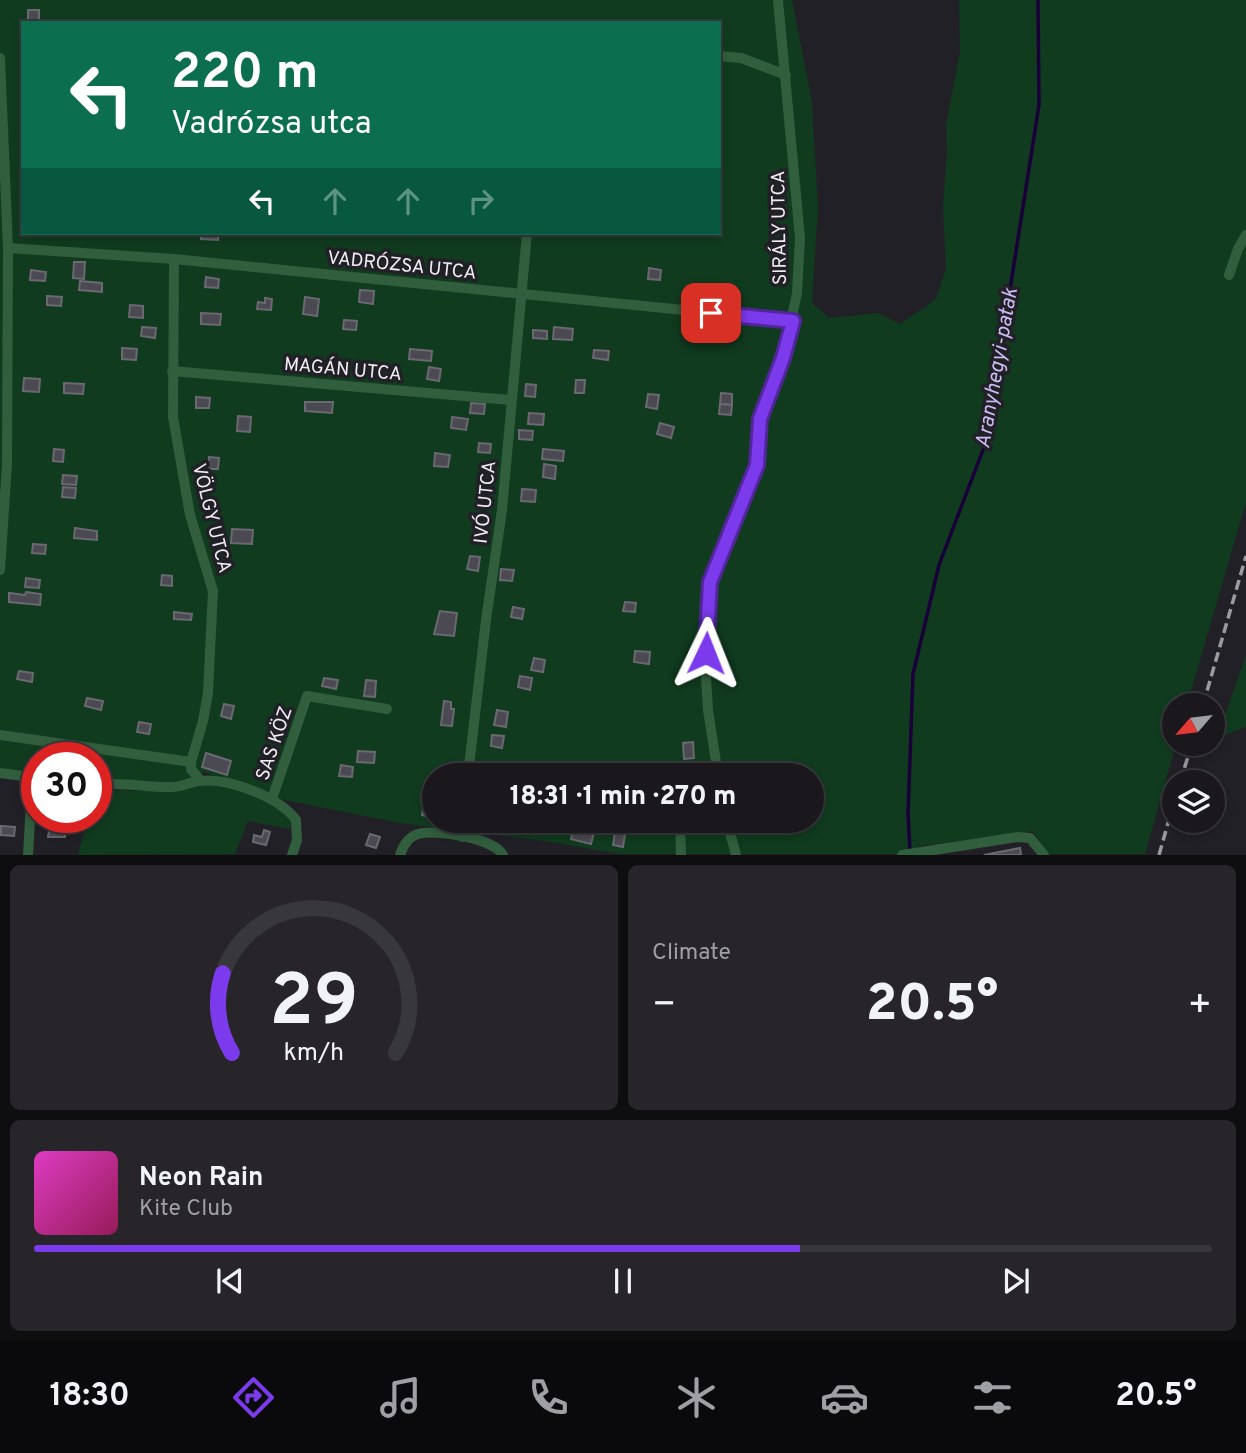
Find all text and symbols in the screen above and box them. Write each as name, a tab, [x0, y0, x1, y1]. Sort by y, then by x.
text: 220 m	[171, 44, 318, 106]
icon: left	[56, 49, 147, 140]
text: Vadrózsa utca	[171, 105, 372, 145]
street label: SIRÁLY UTCA	[766, 171, 793, 285]
icon: left	[243, 182, 281, 220]
icon: ahead	[316, 182, 354, 220]
icon: ahead	[389, 182, 427, 220]
icon: right	[462, 182, 500, 220]
street label: VADRÓZSA UTCA	[326, 245, 478, 286]
pin	[681, 283, 741, 343]
water label: Aranyhegyi-patak	[970, 286, 1025, 451]
icon: arrive	[692, 294, 730, 332]
street label: MAGÁN UTCA	[283, 352, 403, 387]
street label: IVÓ UTCA	[469, 459, 502, 545]
street label: VÖLGY UTCA	[186, 461, 237, 576]
position arrow	[669, 616, 743, 690]
north arrow	[1162, 693, 1225, 756]
map controls	[1162, 693, 1225, 833]
street label: SAS KÖZ	[250, 703, 299, 784]
speed limit sign: 30	[21, 742, 112, 833]
button: layers	[1162, 770, 1225, 833]
text: 18:31 · 1 min · 270 m	[510, 781, 736, 814]
text: Climate	[652, 939, 731, 968]
text: 29	[269, 960, 359, 1052]
text: 20.5°	[866, 973, 998, 1039]
text: −	[652, 982, 677, 1031]
text: +	[1187, 982, 1212, 1031]
text: km/h	[284, 1038, 344, 1070]
text: Neon Rain	[139, 1162, 264, 1195]
text: Kite Club	[139, 1195, 233, 1224]
icon: previous	[211, 1262, 249, 1300]
icon: pause	[604, 1262, 642, 1300]
icon: next	[997, 1262, 1035, 1300]
icon: directions	[229, 1373, 278, 1422]
icon: music	[376, 1373, 425, 1422]
icon: phone	[524, 1373, 573, 1422]
icon: climate	[672, 1373, 721, 1422]
icon: car	[820, 1373, 869, 1422]
icon: filters	[968, 1373, 1017, 1422]
text: 18:30	[49, 1377, 130, 1417]
text: 20.5°	[1115, 1377, 1197, 1417]

